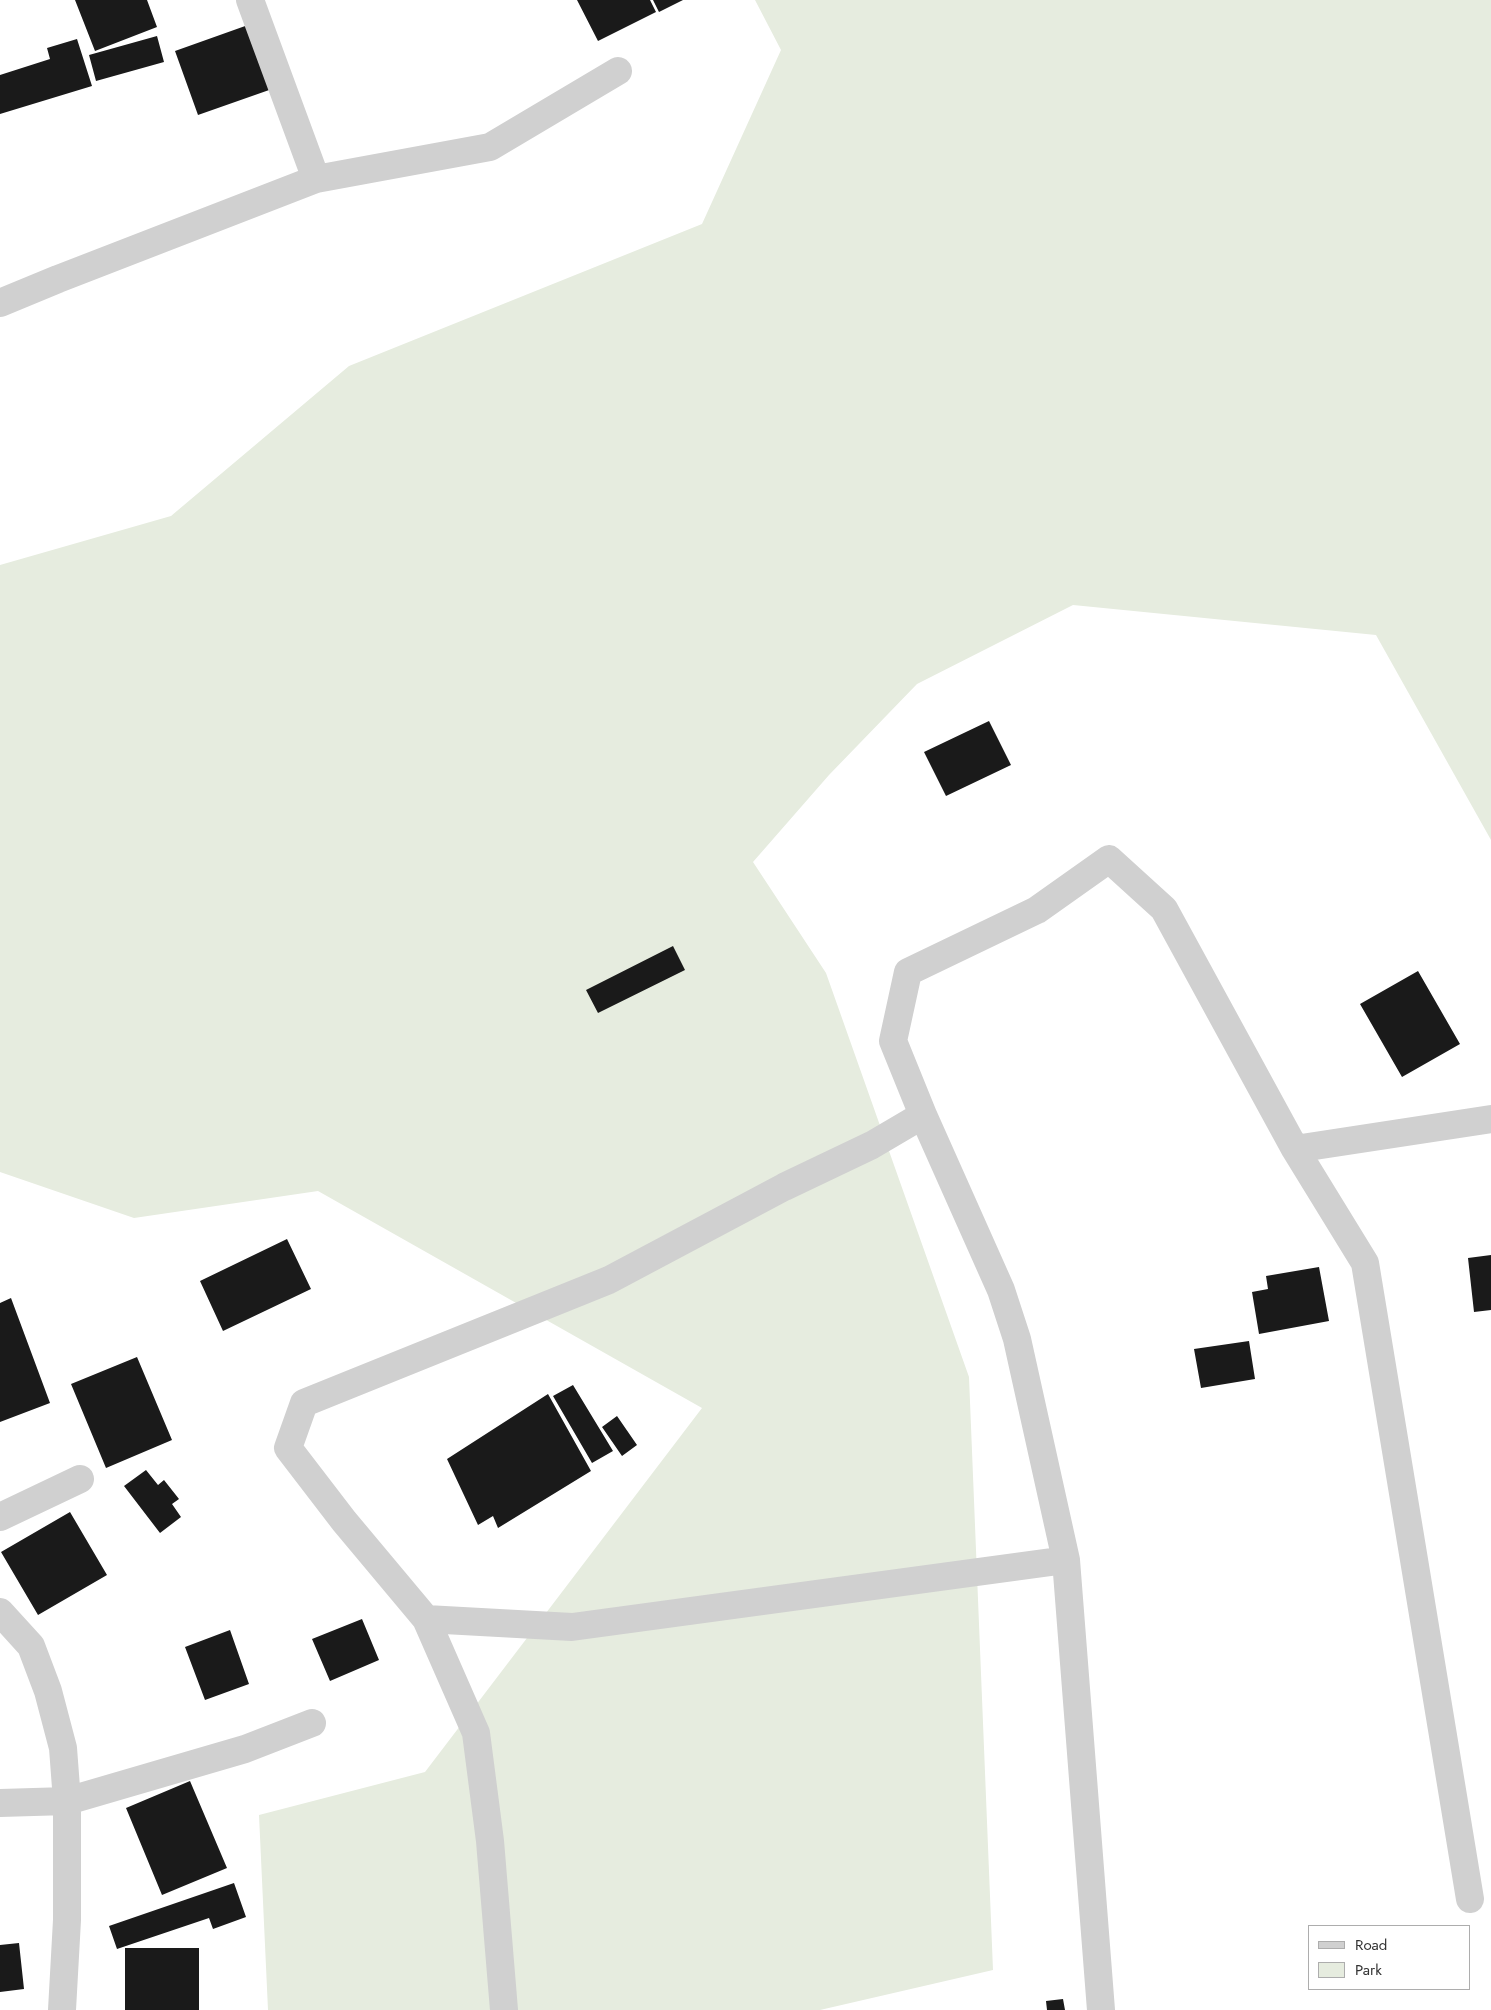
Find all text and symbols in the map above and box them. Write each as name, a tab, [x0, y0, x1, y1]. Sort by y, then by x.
legend	[1308, 1925, 1471, 1990]
text: Road	[1355, 1934, 1387, 1956]
text: Park	[1355, 1959, 1382, 1981]

